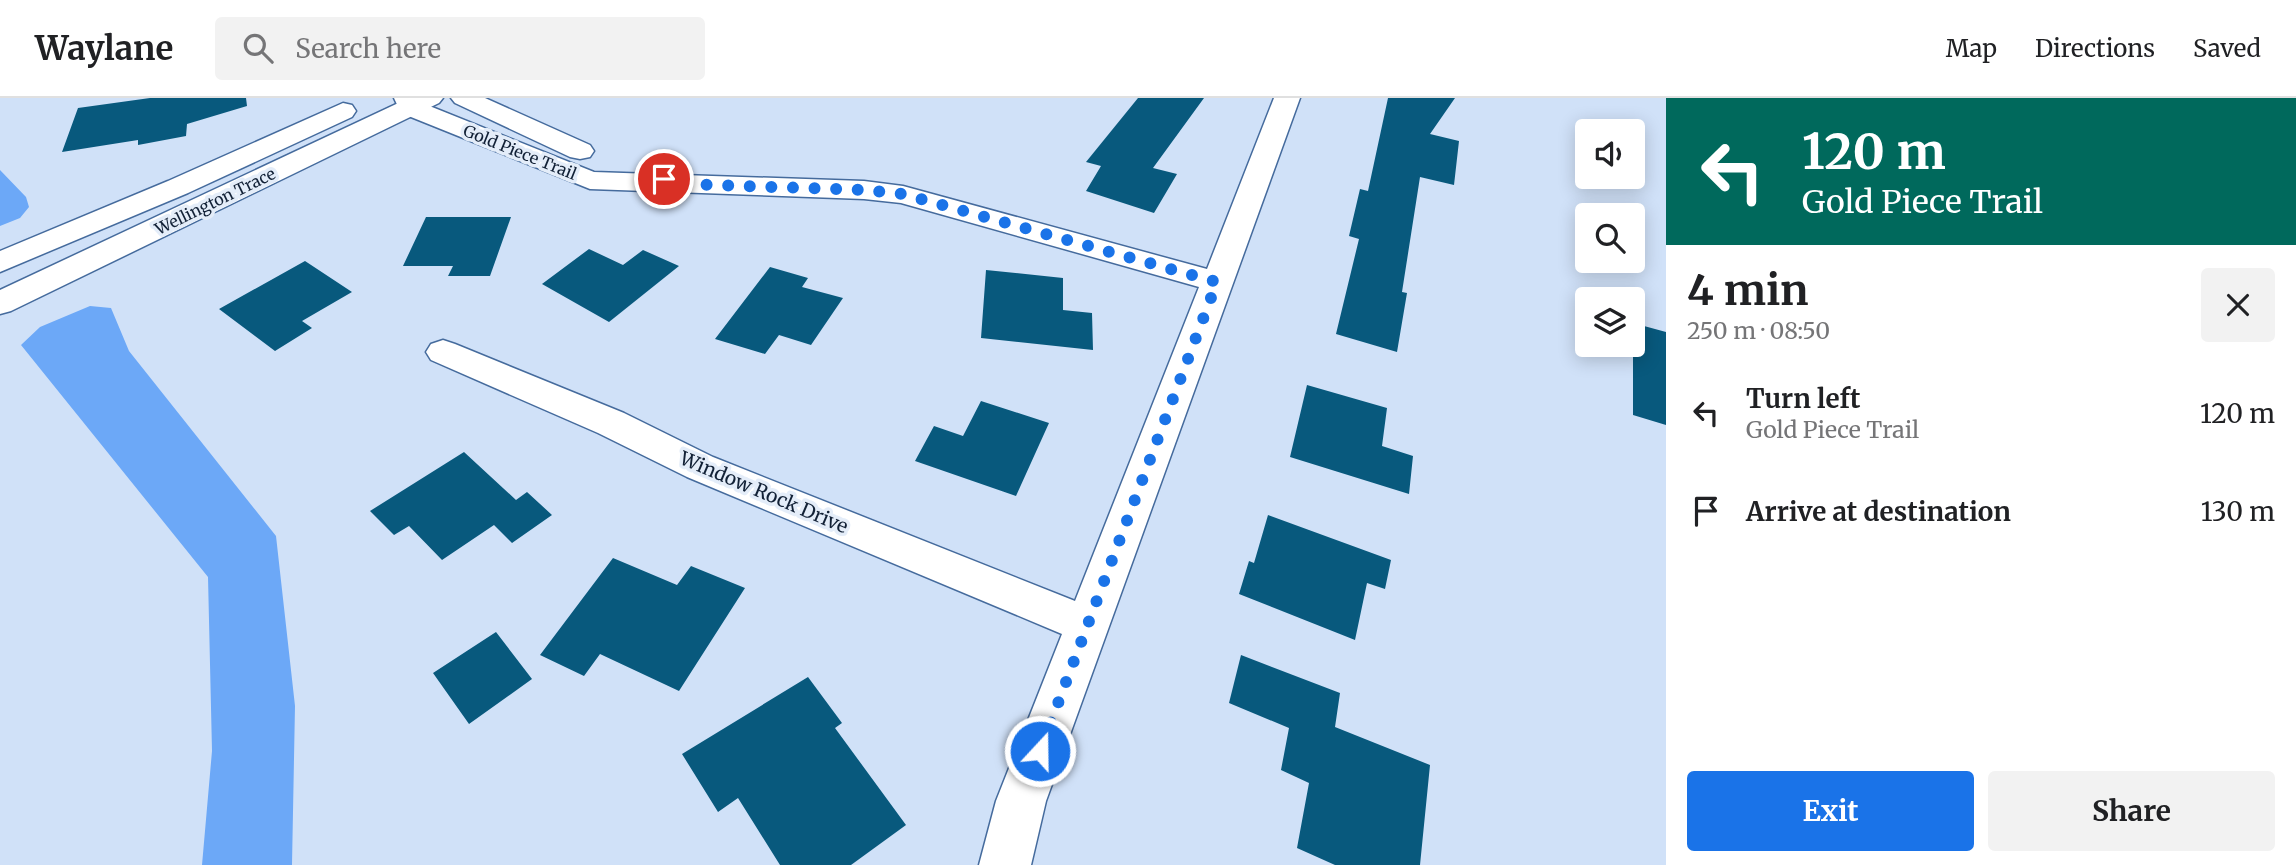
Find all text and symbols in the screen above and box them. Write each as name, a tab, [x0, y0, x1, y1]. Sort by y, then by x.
search box	[215, 17, 705, 80]
text: Waylane	[35, 28, 173, 69]
icon: search	[239, 29, 277, 67]
text: Search here	[295, 32, 441, 65]
text: Map	[1946, 33, 1997, 64]
text: Directions	[2035, 33, 2155, 64]
text: Saved	[2193, 33, 2261, 64]
map controls	[1575, 119, 1645, 357]
button: sound	[1575, 119, 1645, 189]
street label: Gold Piece Trail	[460, 120, 580, 184]
text: 120 m	[1802, 121, 1946, 182]
icon: left	[1687, 126, 1778, 217]
pin	[634, 149, 694, 209]
icon: arrive	[645, 160, 683, 198]
street label: Wellington Trace	[151, 163, 279, 239]
text: Gold Piece Trail	[1802, 182, 2043, 222]
button: search	[1575, 203, 1645, 273]
text: 4 min	[1687, 264, 1809, 316]
button: close	[2201, 268, 2275, 342]
button: layers	[1575, 287, 1645, 357]
text: 250 m · 08:50	[1687, 316, 1830, 345]
text: Turn left	[1746, 382, 1860, 415]
icon: left	[1687, 394, 1725, 432]
text: 120 m	[2200, 397, 2275, 430]
text: Gold Piece Trail	[1746, 415, 1919, 444]
street label: Window Rock Drive	[675, 445, 852, 538]
icon: arrive	[1687, 492, 1725, 530]
text: Arrive at destination	[1746, 495, 2011, 528]
text: 130 m	[2201, 495, 2275, 528]
position arrow	[1003, 714, 1077, 788]
button: Exit	[1687, 771, 1974, 851]
button: Share	[1988, 771, 2275, 851]

